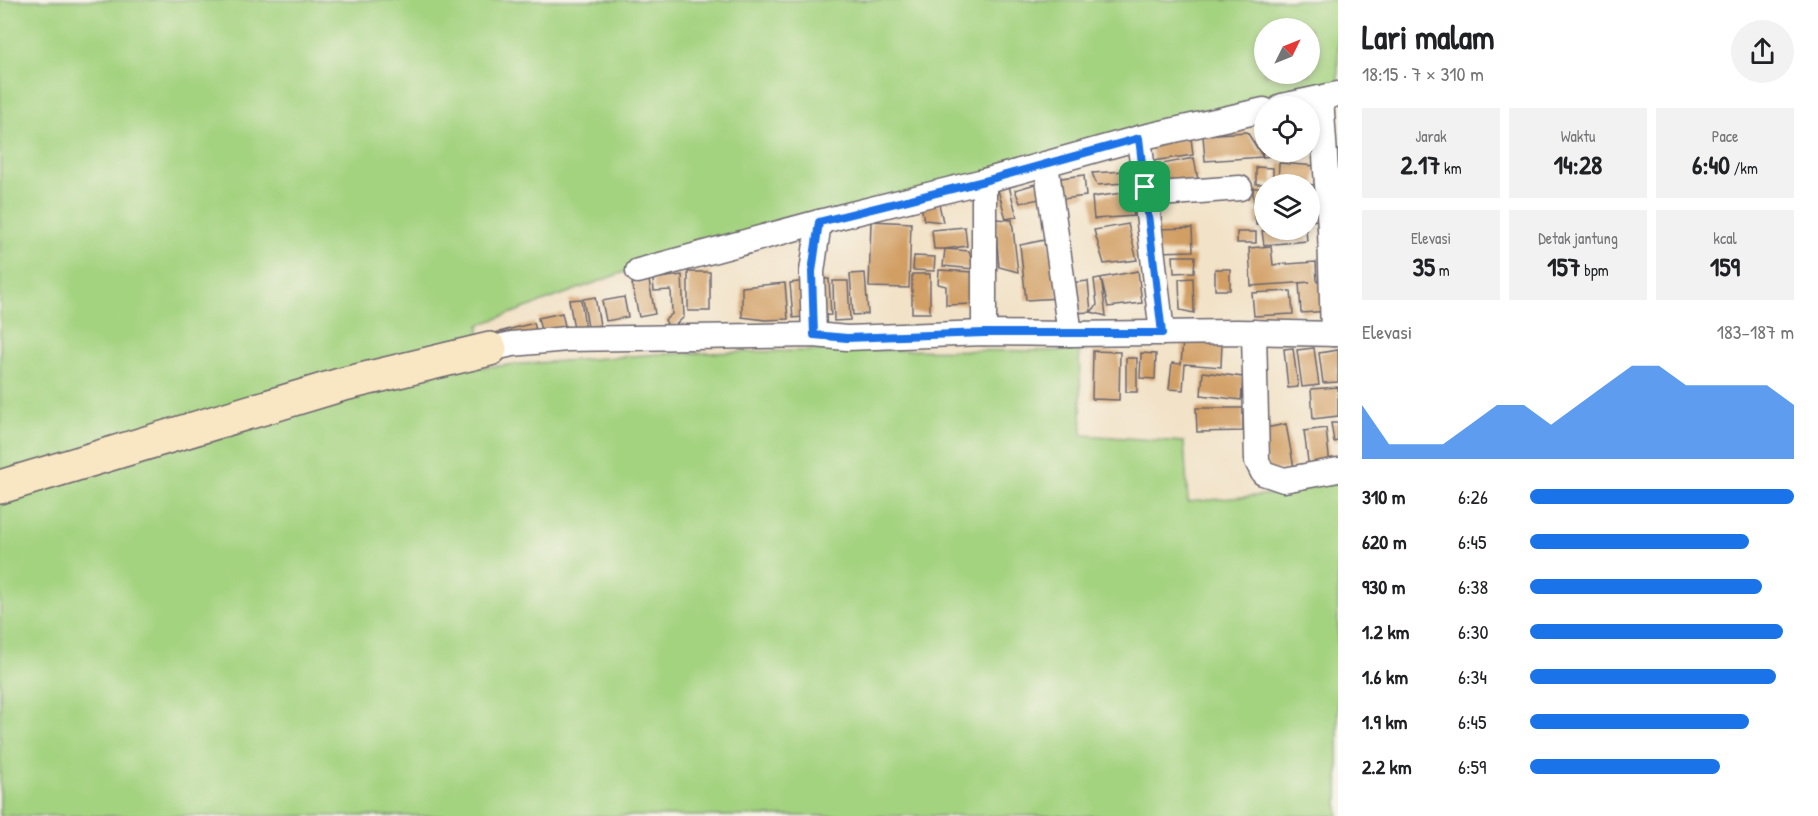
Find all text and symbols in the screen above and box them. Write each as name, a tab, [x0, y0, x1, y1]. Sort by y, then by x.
text: Lari malam	[1362, 15, 1494, 59]
north arrow	[1254, 18, 1320, 84]
map controls	[1254, 18, 1320, 240]
button: share	[1731, 20, 1794, 83]
text: 18:15 · 7 × 310 m	[1362, 60, 1484, 87]
button: locate	[1254, 96, 1320, 162]
text: Jarak	[1415, 125, 1447, 147]
text: Waktu	[1561, 125, 1595, 147]
text: Pace	[1712, 125, 1738, 147]
text: 2.17	[1400, 147, 1440, 182]
text: 14:28	[1554, 147, 1602, 182]
text: 6:40	[1692, 147, 1730, 182]
text: km	[1440, 157, 1462, 179]
text: /km	[1730, 157, 1758, 179]
pin	[1119, 161, 1170, 212]
icon: arrive	[1128, 170, 1161, 203]
button: layers	[1254, 174, 1320, 240]
text: Elevasi	[1411, 227, 1451, 249]
text: Detak jantung	[1538, 227, 1618, 249]
text: kcal	[1713, 227, 1737, 249]
text: 35	[1412, 249, 1435, 284]
text: 157	[1547, 249, 1581, 284]
text: 159	[1710, 249, 1740, 284]
text: m	[1435, 259, 1450, 281]
text: bpm	[1581, 259, 1609, 281]
text: Elevasi	[1362, 318, 1412, 345]
text: 183–187 m	[1717, 318, 1794, 345]
text: 310 m	[1362, 483, 1405, 510]
text: 6:26	[1458, 483, 1488, 510]
text: 620 m	[1362, 528, 1407, 555]
text: 6:45	[1458, 528, 1487, 555]
text: 930 m	[1362, 573, 1405, 600]
text: 6:38	[1458, 573, 1488, 600]
text: 1.2 km	[1362, 618, 1409, 645]
text: 6:30	[1458, 618, 1489, 645]
text: 1.6 km	[1362, 663, 1408, 690]
text: 6:34	[1458, 663, 1487, 690]
text: 1.9 km	[1362, 708, 1407, 735]
text: 6:45	[1458, 708, 1487, 735]
text: 2.2 km	[1362, 753, 1412, 780]
text: 6:59	[1458, 753, 1486, 780]

